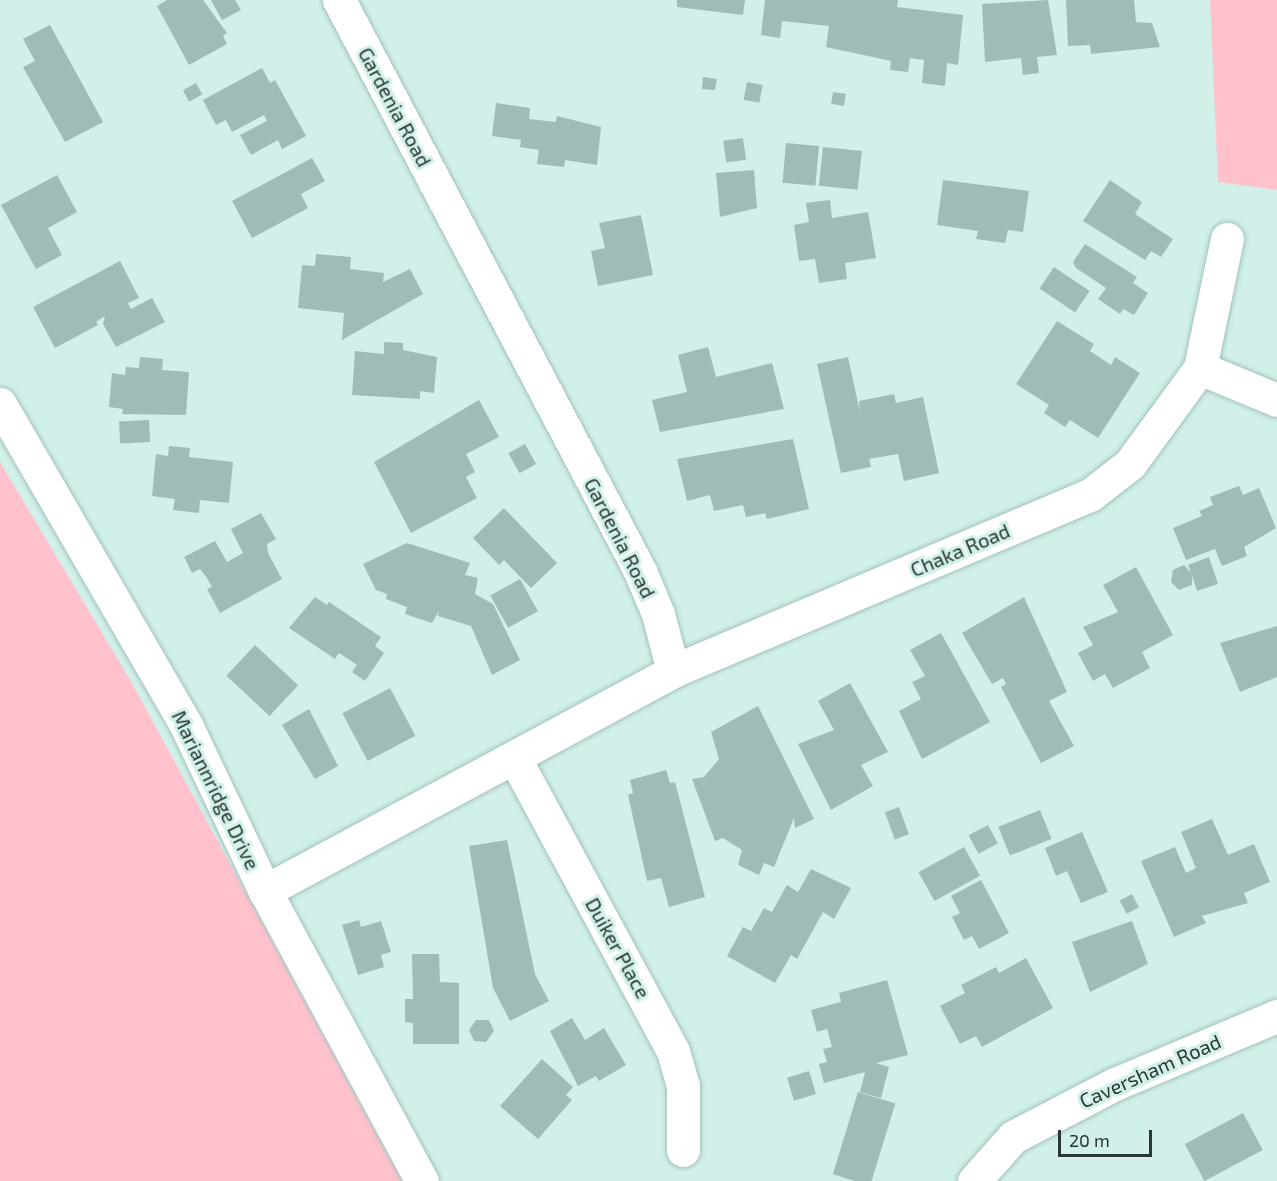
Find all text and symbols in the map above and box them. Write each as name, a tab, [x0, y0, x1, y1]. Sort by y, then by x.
street label: Gardenia Road	[354, 43, 436, 171]
street label: Gardenia Road	[579, 474, 661, 602]
street label: Chaka Road	[907, 518, 1013, 582]
street label: Mariannridge Drive	[167, 707, 265, 873]
street label: Duiker Place	[580, 893, 656, 1003]
street label: Caversham Road	[1075, 1029, 1225, 1113]
scale bar	[1061, 1118, 1156, 1156]
text: 20 m	[1069, 1129, 1110, 1151]

